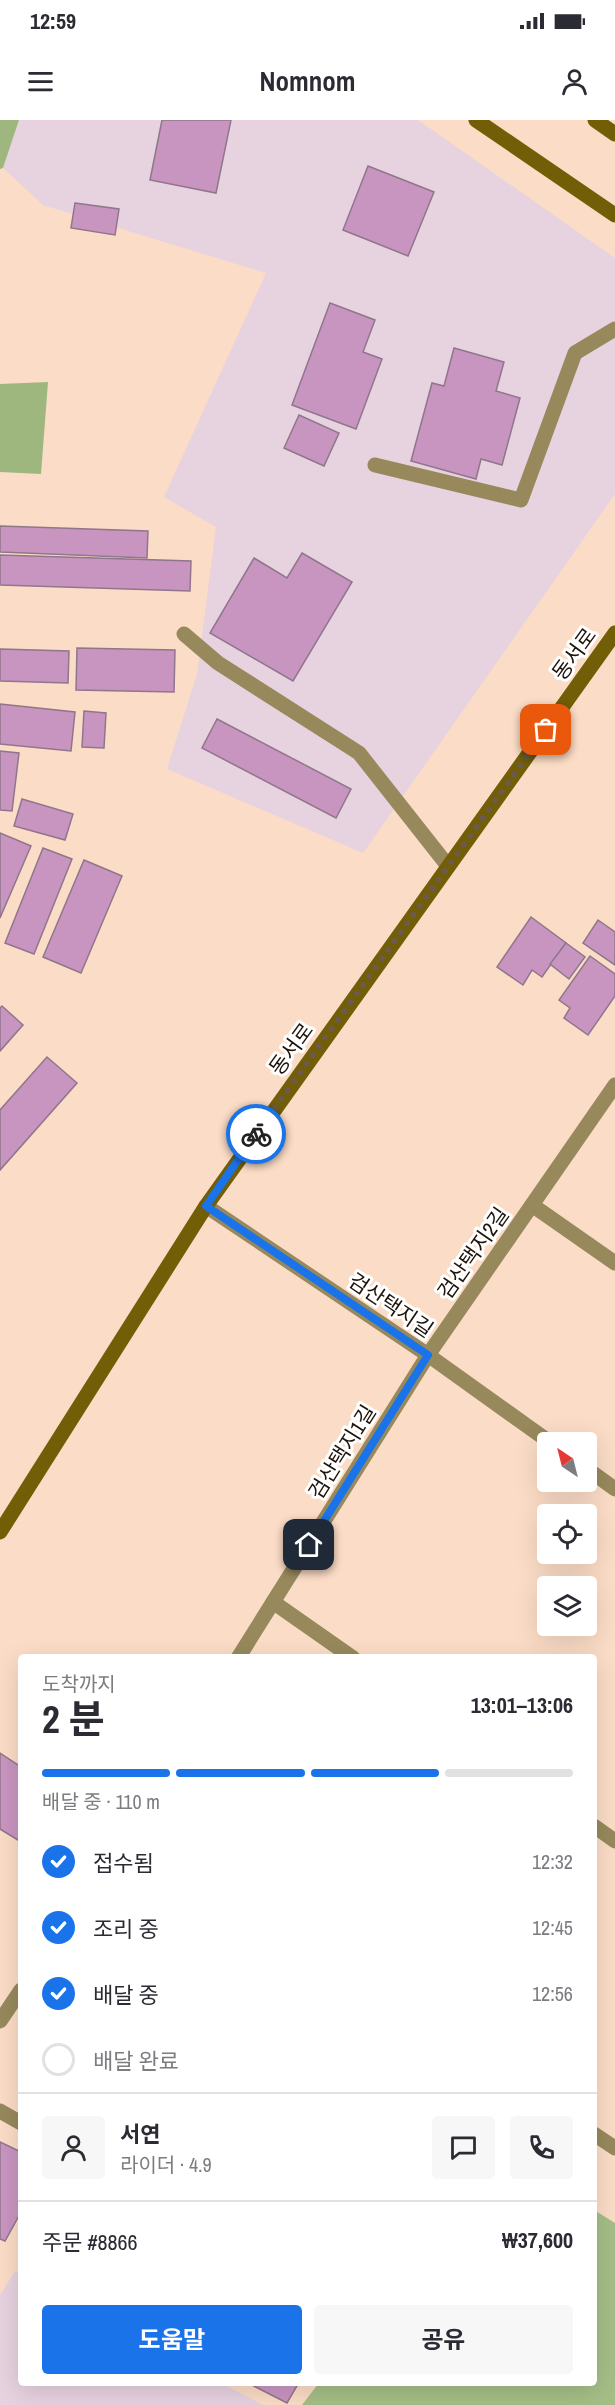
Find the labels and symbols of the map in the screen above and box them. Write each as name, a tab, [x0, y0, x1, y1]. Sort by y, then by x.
street label: 동서로	[545, 622, 603, 686]
pin	[520, 704, 571, 755]
street label: 동서로	[262, 1017, 320, 1081]
courier	[226, 1104, 286, 1164]
street label: 검산택지2길	[431, 1201, 515, 1305]
street label: 검산택지길	[343, 1266, 439, 1344]
street label: 검산택지1길	[302, 1399, 382, 1505]
north arrow	[537, 1432, 597, 1492]
pin	[283, 1519, 334, 1570]

